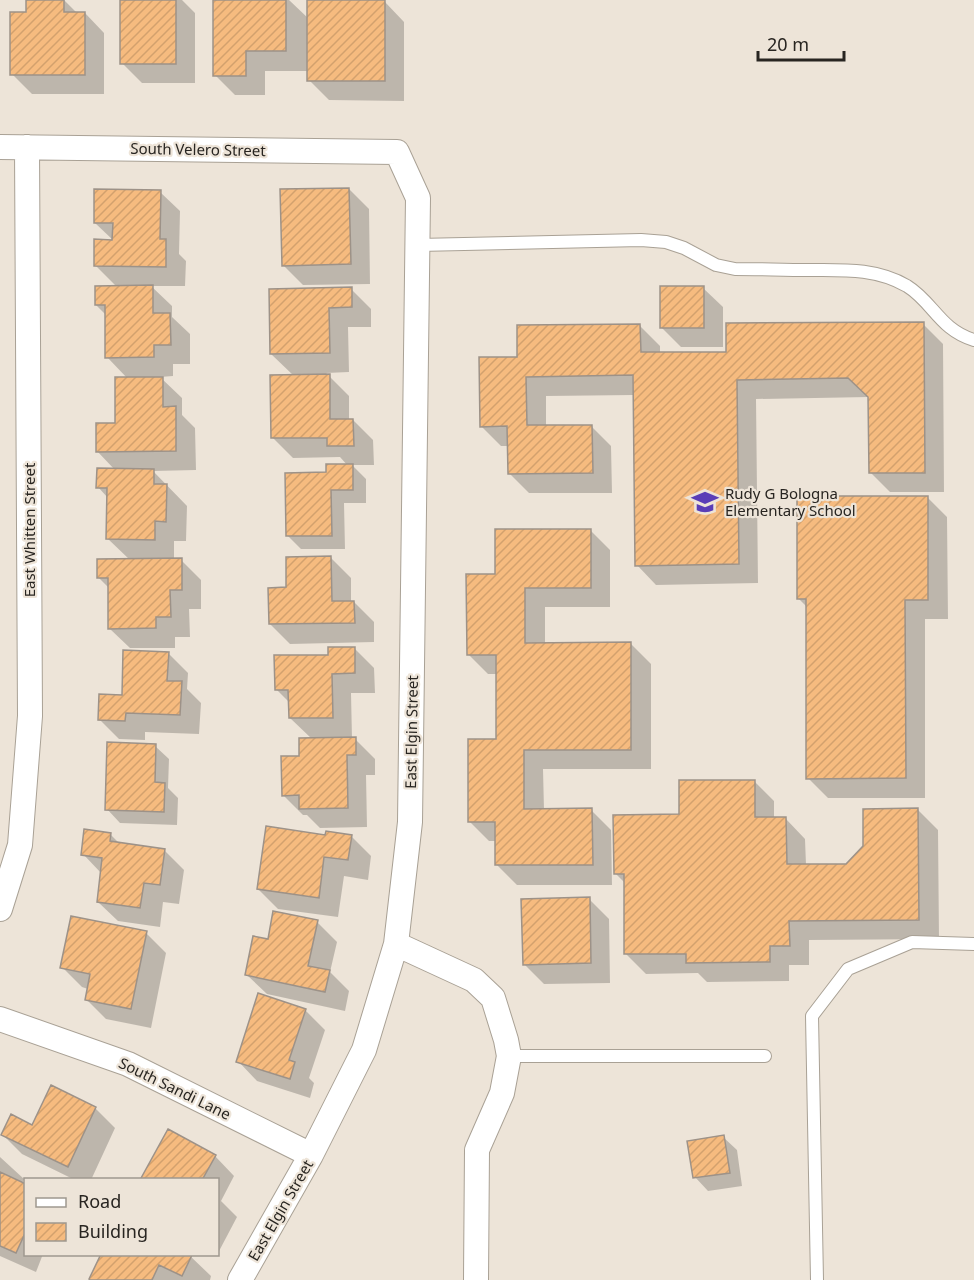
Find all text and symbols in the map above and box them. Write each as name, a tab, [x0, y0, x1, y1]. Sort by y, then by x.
scale bar	[758, 24, 844, 62]
text: 20 m	[767, 32, 809, 56]
street label: South Velero Street	[130, 138, 266, 160]
street label: East Whitten Street	[19, 462, 39, 597]
place label: Rudy G Bologna Elementary School	[725, 483, 856, 520]
school or university icon: Rudy G Bologna Elementary School	[690, 487, 720, 517]
street label: East Elgin Street	[400, 674, 422, 789]
street label: South Sandi Lane	[116, 1052, 234, 1124]
street label: East Elgin Street	[243, 1155, 317, 1264]
legend	[24, 1178, 219, 1256]
text: Road	[78, 1189, 121, 1213]
text: Building	[78, 1219, 148, 1243]

